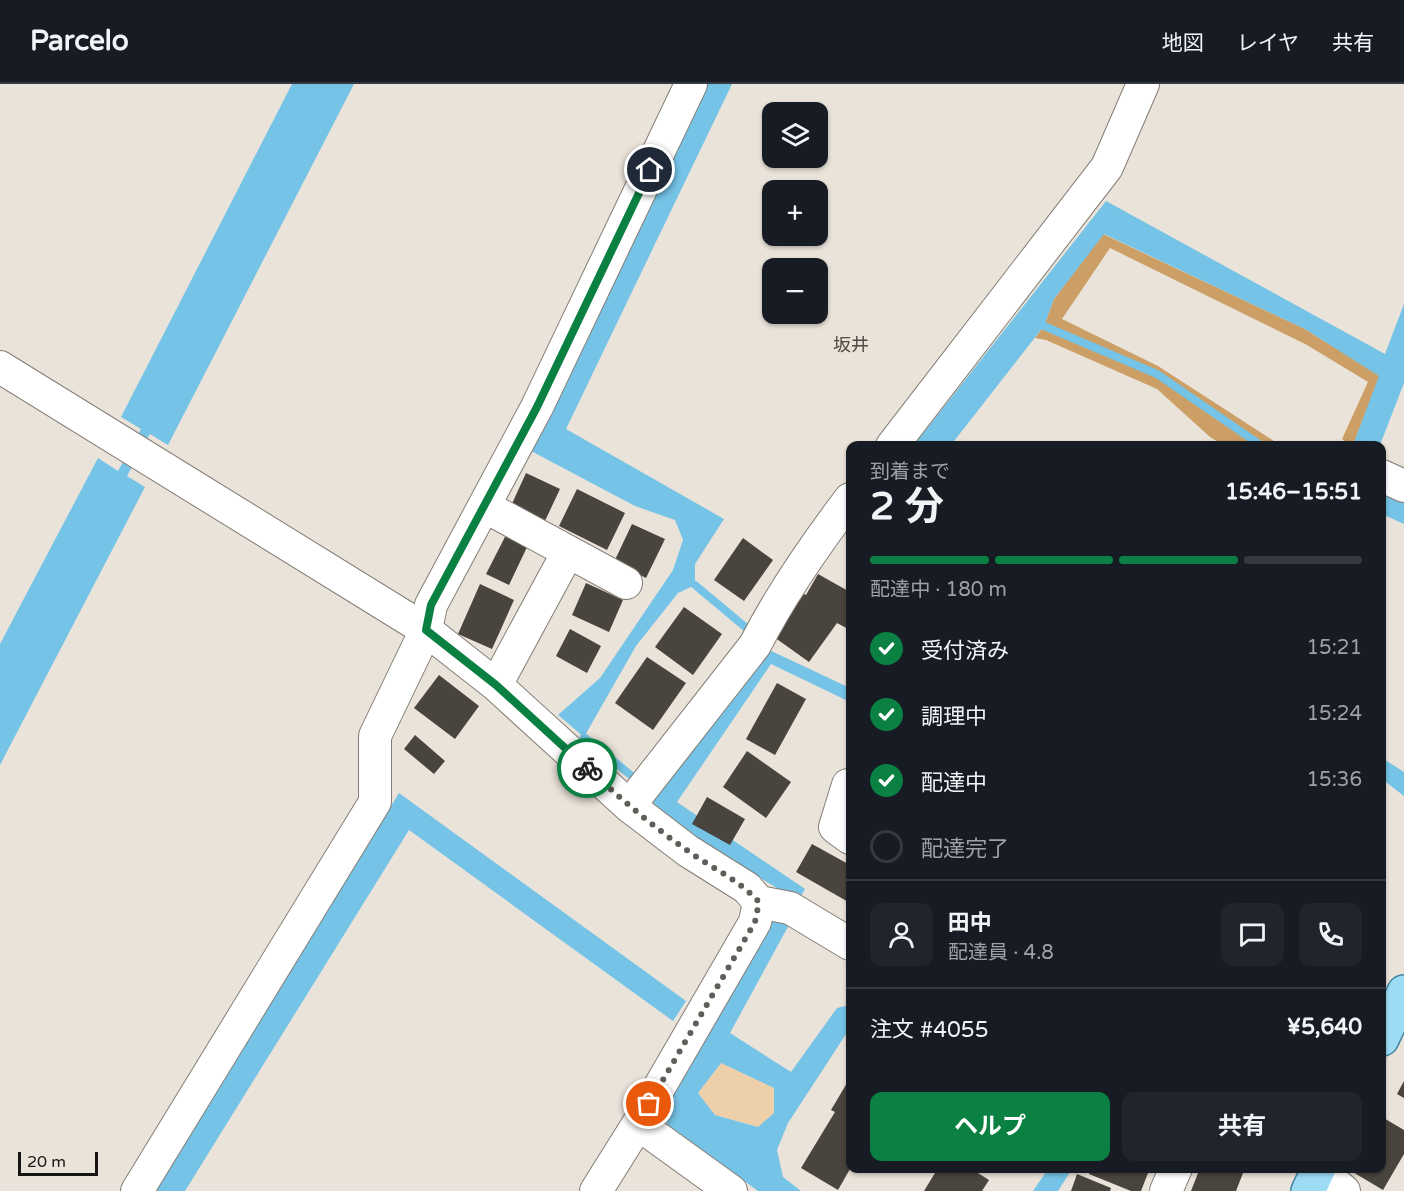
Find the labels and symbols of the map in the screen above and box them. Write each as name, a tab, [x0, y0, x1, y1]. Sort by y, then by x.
pin	[624, 144, 675, 195]
district label: 坂井	[833, 334, 869, 356]
courier	[557, 738, 617, 798]
pin	[623, 1078, 674, 1129]
scale bar	[18, 1149, 98, 1176]

